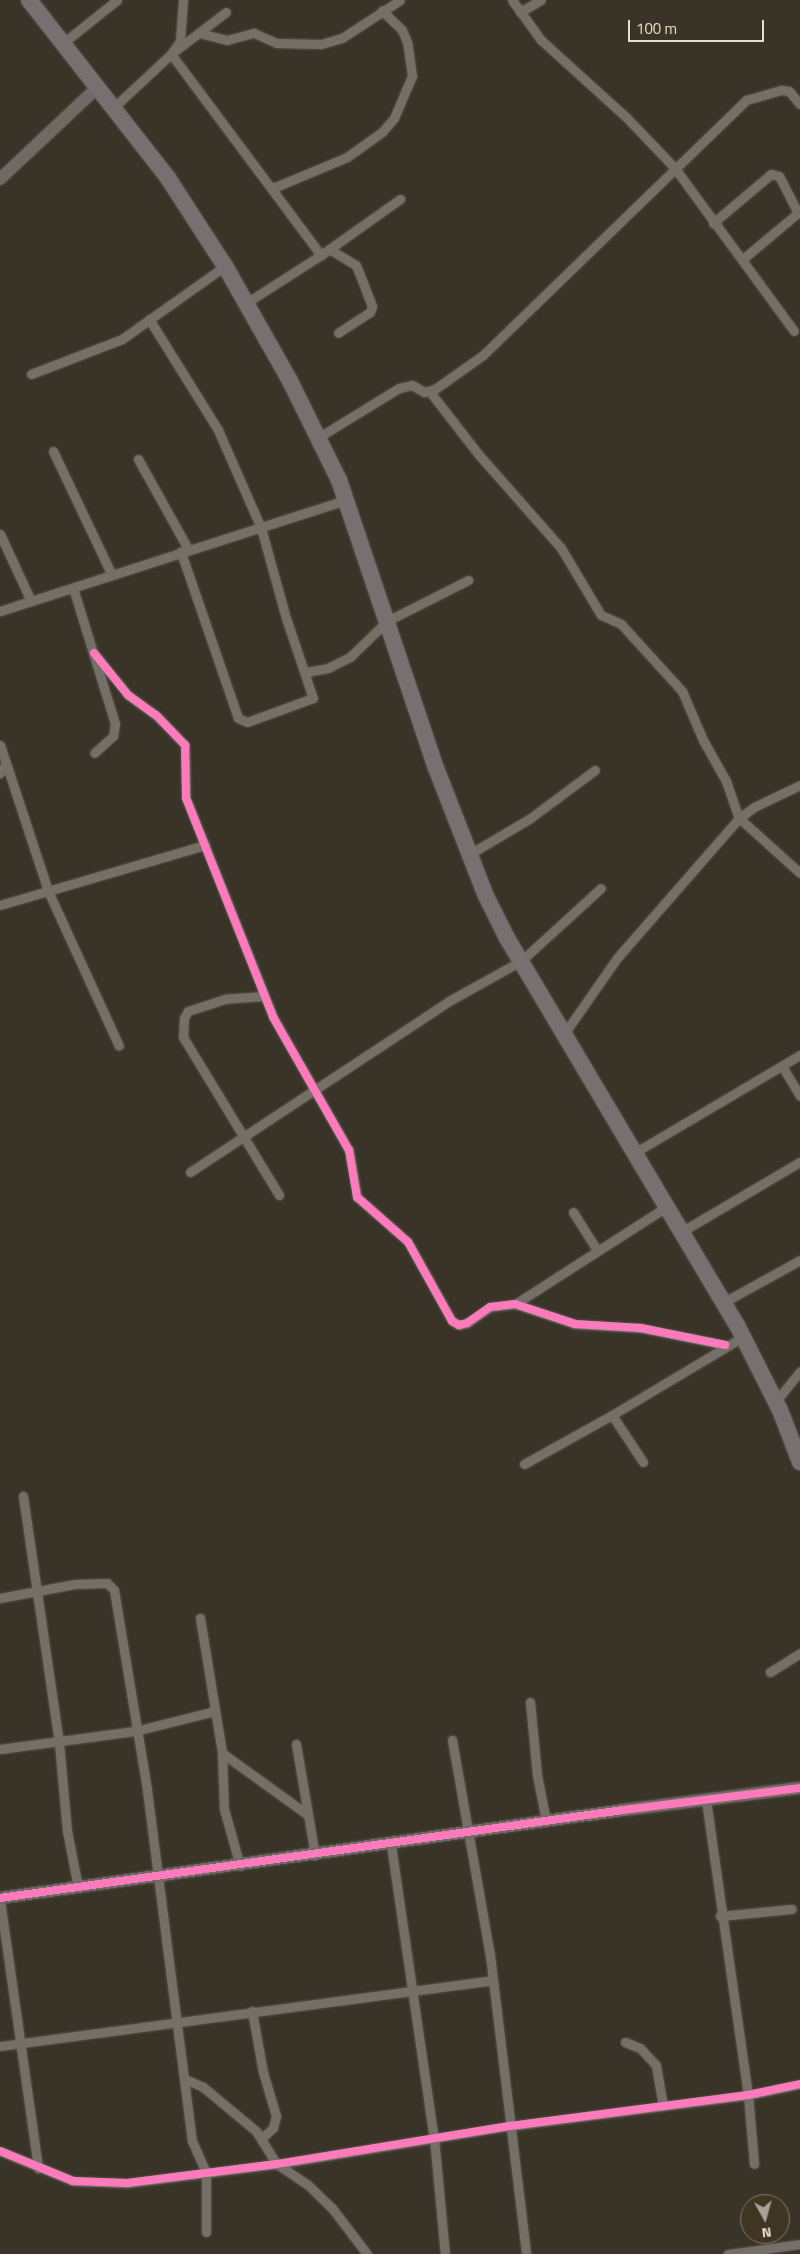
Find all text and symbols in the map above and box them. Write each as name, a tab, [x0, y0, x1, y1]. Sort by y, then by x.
scale bar	[630, 10, 766, 42]
text: 100 m	[636, 17, 677, 40]
north arrow	[740, 2194, 790, 2244]
text: N	[761, 2222, 773, 2244]

